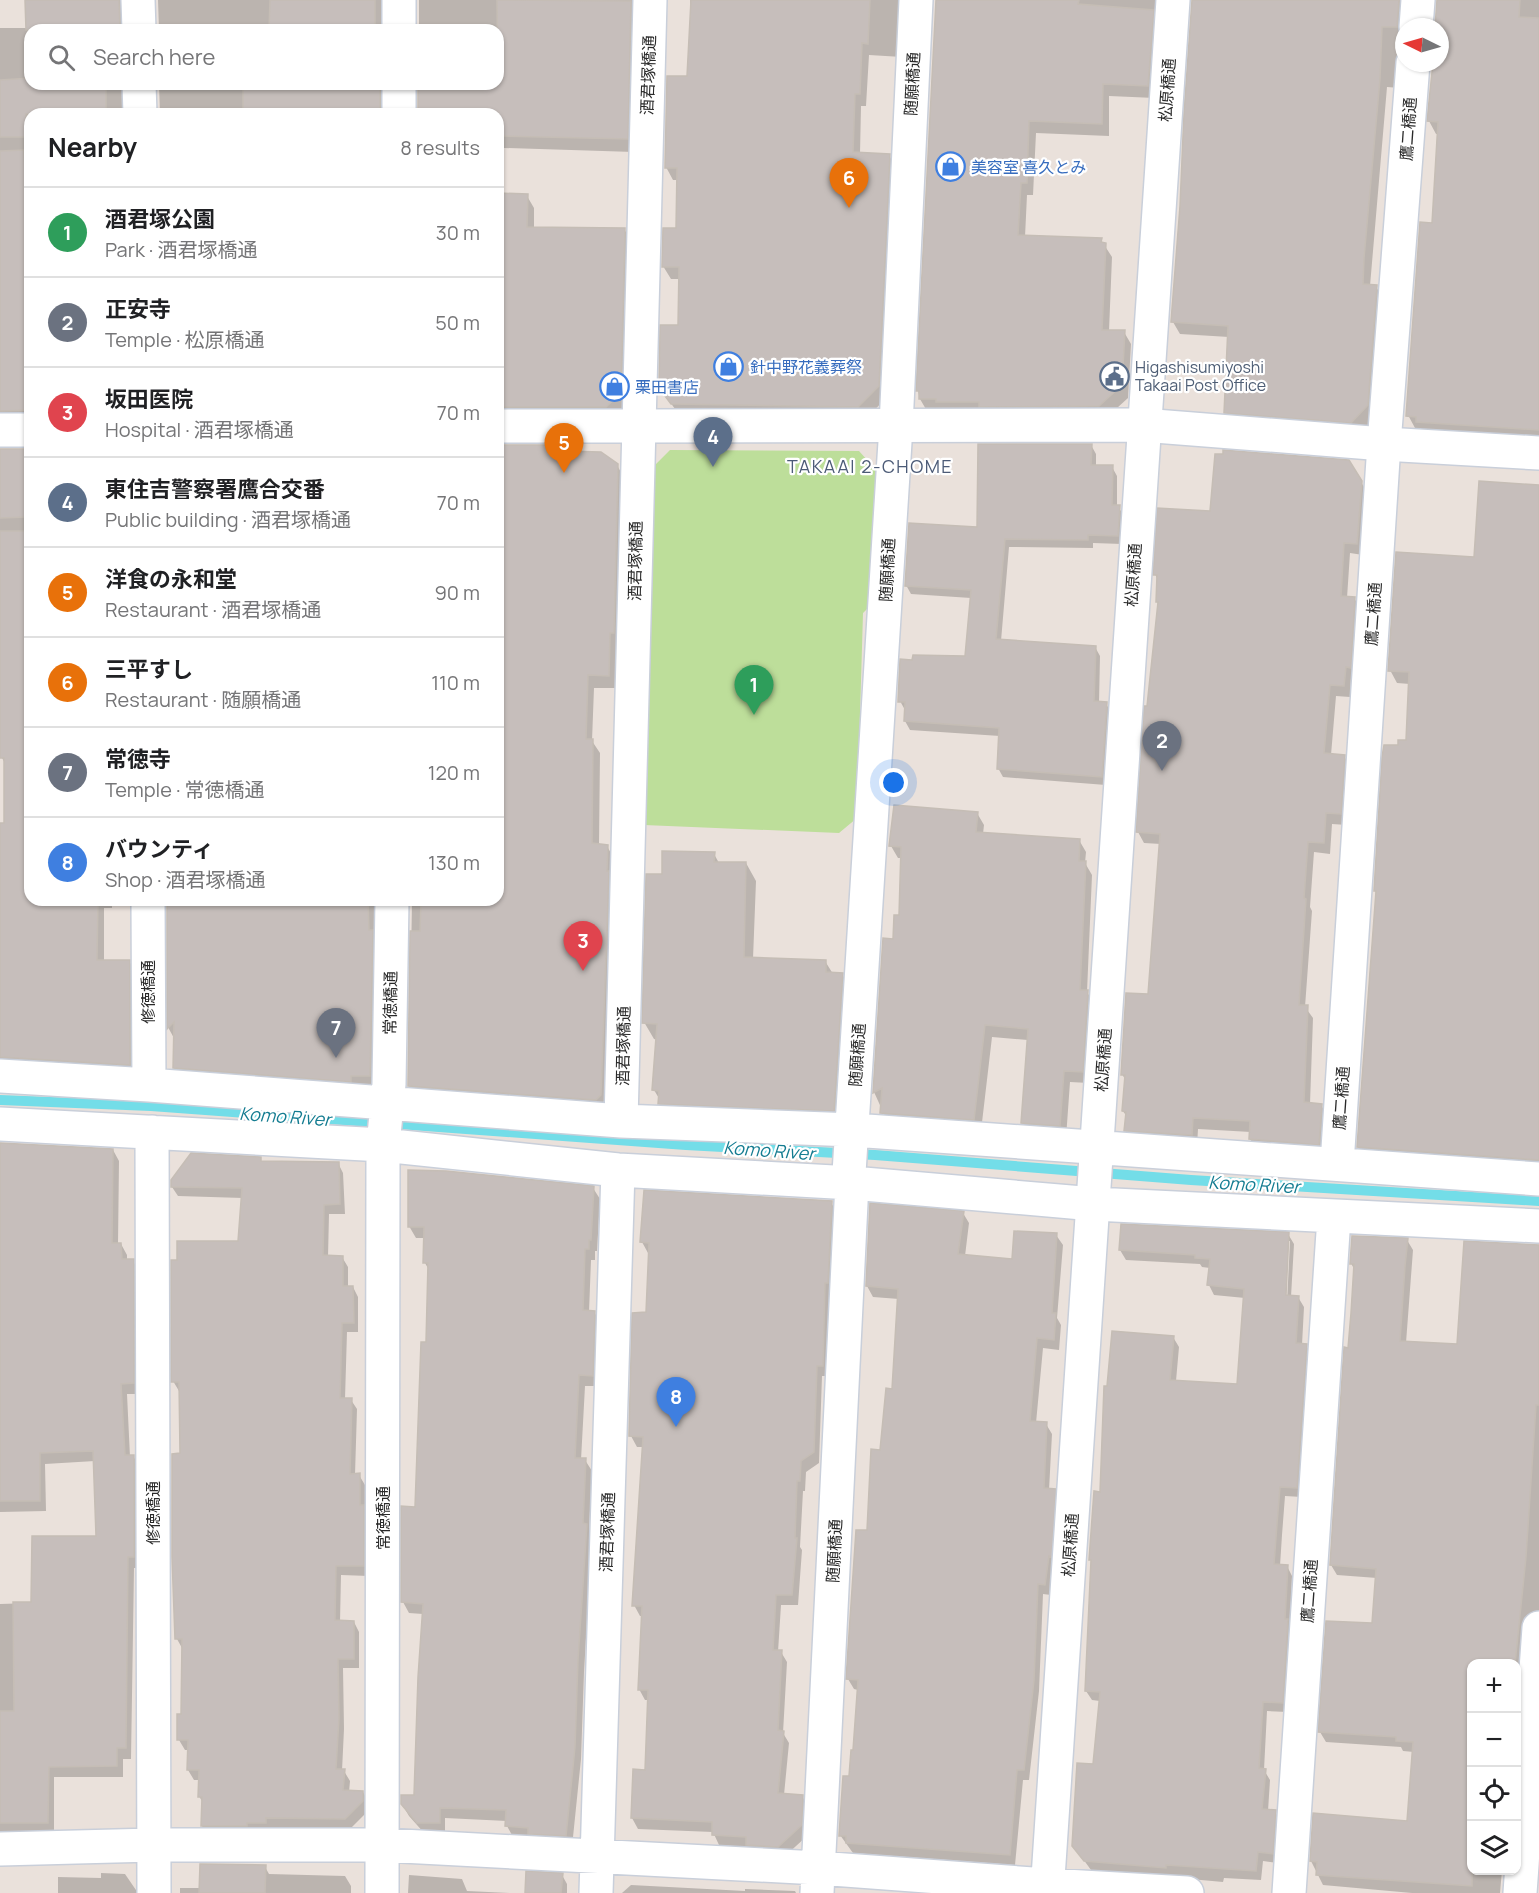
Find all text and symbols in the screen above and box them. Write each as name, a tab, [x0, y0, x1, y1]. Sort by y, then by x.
north arrow	[1395, 18, 1449, 72]
search box	[24, 24, 504, 90]
street label: 酒君塚橋通	[636, 35, 660, 115]
icon: search	[45, 41, 78, 74]
text: Search here	[93, 42, 215, 72]
street label: 随願橋通	[899, 51, 925, 117]
street label: 松原橋通	[1154, 57, 1180, 123]
street label: 鷹二橋通	[1395, 96, 1421, 162]
text: Nearby	[48, 129, 137, 165]
text: 8 results	[400, 134, 480, 161]
shop icon: 美容室 喜久とみ	[934, 151, 966, 183]
place label: 美容室 喜久とみ	[971, 156, 1086, 178]
pin: 6	[830, 158, 868, 208]
text: 酒君塚公園	[105, 204, 215, 234]
text: 1	[63, 219, 72, 246]
text: 30 m	[436, 219, 480, 246]
text: Park · 酒君塚橋通	[105, 236, 257, 263]
text: 正安寺	[105, 294, 171, 324]
text: 2	[62, 309, 73, 336]
text: 50 m	[435, 309, 480, 336]
text: Temple · 松原橋通	[105, 326, 264, 353]
shop icon: 針中野花義葬祭	[713, 351, 745, 383]
place label: 針中野花義葬祭	[750, 356, 862, 378]
place label: Higashisumiyoshi Takaai Post Office	[1135, 356, 1266, 396]
public building icon: Higashisumiyoshi Takaai Post Office	[1098, 360, 1130, 392]
shop icon: 栗田書店	[598, 371, 630, 403]
place label: 栗田書店	[635, 376, 699, 398]
text: 坂田医院	[105, 384, 193, 414]
text: 3	[62, 399, 73, 426]
text: 70 m	[437, 399, 480, 426]
text: Hospital · 酒君塚橋通	[105, 416, 294, 443]
pin: 4	[694, 418, 732, 467]
pin: 5	[544, 424, 584, 473]
district label: TAKAAI 2-CHOME	[787, 454, 953, 478]
text: 東住吉警察署鷹合交番	[105, 474, 325, 504]
text: 4	[61, 489, 74, 516]
text: 70 m	[437, 489, 480, 516]
text: Public building · 酒君塚橋通	[105, 506, 351, 533]
street label: 酒君塚橋通	[623, 521, 647, 601]
street label: 随願橋通	[874, 537, 900, 603]
street label: 松原橋通	[1120, 542, 1146, 608]
text: 洋食の永和堂	[105, 564, 237, 594]
text: 5	[62, 579, 73, 606]
text: 90 m	[434, 579, 480, 606]
street label: 鷹二橋通	[1360, 581, 1386, 647]
text: Restaurant · 酒君塚橋通	[105, 596, 321, 623]
text: 三平すし	[105, 654, 193, 684]
pin: 1	[734, 666, 774, 715]
text: 6	[61, 669, 74, 696]
text: 110 m	[431, 669, 480, 696]
text: Restaurant · 随願橋通	[105, 686, 301, 713]
pin: 2	[1142, 722, 1182, 771]
text: 常徳寺	[105, 744, 171, 774]
text: 7	[62, 759, 73, 786]
text: 120 m	[428, 759, 480, 786]
your location	[879, 768, 908, 797]
text: Temple · 常徳橋通	[105, 776, 264, 803]
text: バウンティ	[105, 834, 214, 864]
text: 8	[61, 849, 74, 876]
text: 130 m	[428, 849, 480, 876]
text: Shop · 酒君塚橋通	[105, 866, 265, 893]
pin: 3	[564, 922, 602, 971]
street label: 修徳橋通	[137, 960, 159, 1024]
street label: 常徳橋通	[378, 971, 402, 1035]
street label: 酒君塚橋通	[611, 1006, 635, 1086]
pin: 7	[316, 1008, 356, 1058]
street label: 随願橋通	[844, 1022, 870, 1088]
street label: 松原橋通	[1090, 1027, 1116, 1093]
street label: 鷹二橋通	[1328, 1065, 1354, 1131]
water label: Komo River	[239, 1101, 334, 1131]
water label: Komo River	[723, 1135, 818, 1165]
water label: Komo River	[1208, 1170, 1303, 1199]
pin: 8	[656, 1378, 696, 1427]
street label: 修徳橋通	[142, 1481, 164, 1545]
street label: 常徳橋通	[372, 1486, 394, 1550]
street label: 酒君塚橋通	[595, 1492, 619, 1572]
street label: 松原橋通	[1057, 1512, 1083, 1578]
street label: 随願橋通	[821, 1518, 847, 1584]
street label: 鷹二橋通	[1296, 1558, 1322, 1624]
map controls	[1467, 1659, 1521, 1875]
button: +	[1467, 1659, 1521, 1713]
button: −	[1467, 1713, 1521, 1767]
button: locate	[1467, 1767, 1521, 1821]
button: layers	[1467, 1821, 1521, 1875]

